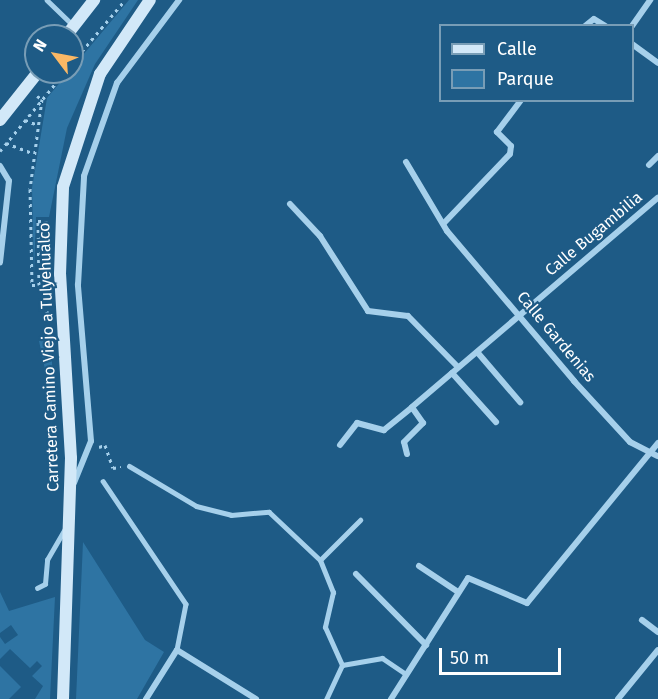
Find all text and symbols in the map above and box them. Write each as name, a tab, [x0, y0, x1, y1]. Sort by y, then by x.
north arrow	[24, 24, 84, 84]
legend	[439, 24, 634, 102]
text: N	[29, 36, 51, 55]
text: Calle	[497, 38, 537, 60]
text: Parque	[497, 68, 554, 90]
street label: Calle Bugambilia	[541, 188, 647, 280]
street label: Carretera Camino Viejo a Tulyehualco	[35, 222, 63, 492]
street label: Calle Gardenias	[513, 288, 599, 386]
scale bar	[442, 636, 564, 674]
text: 50 m	[450, 647, 489, 669]

